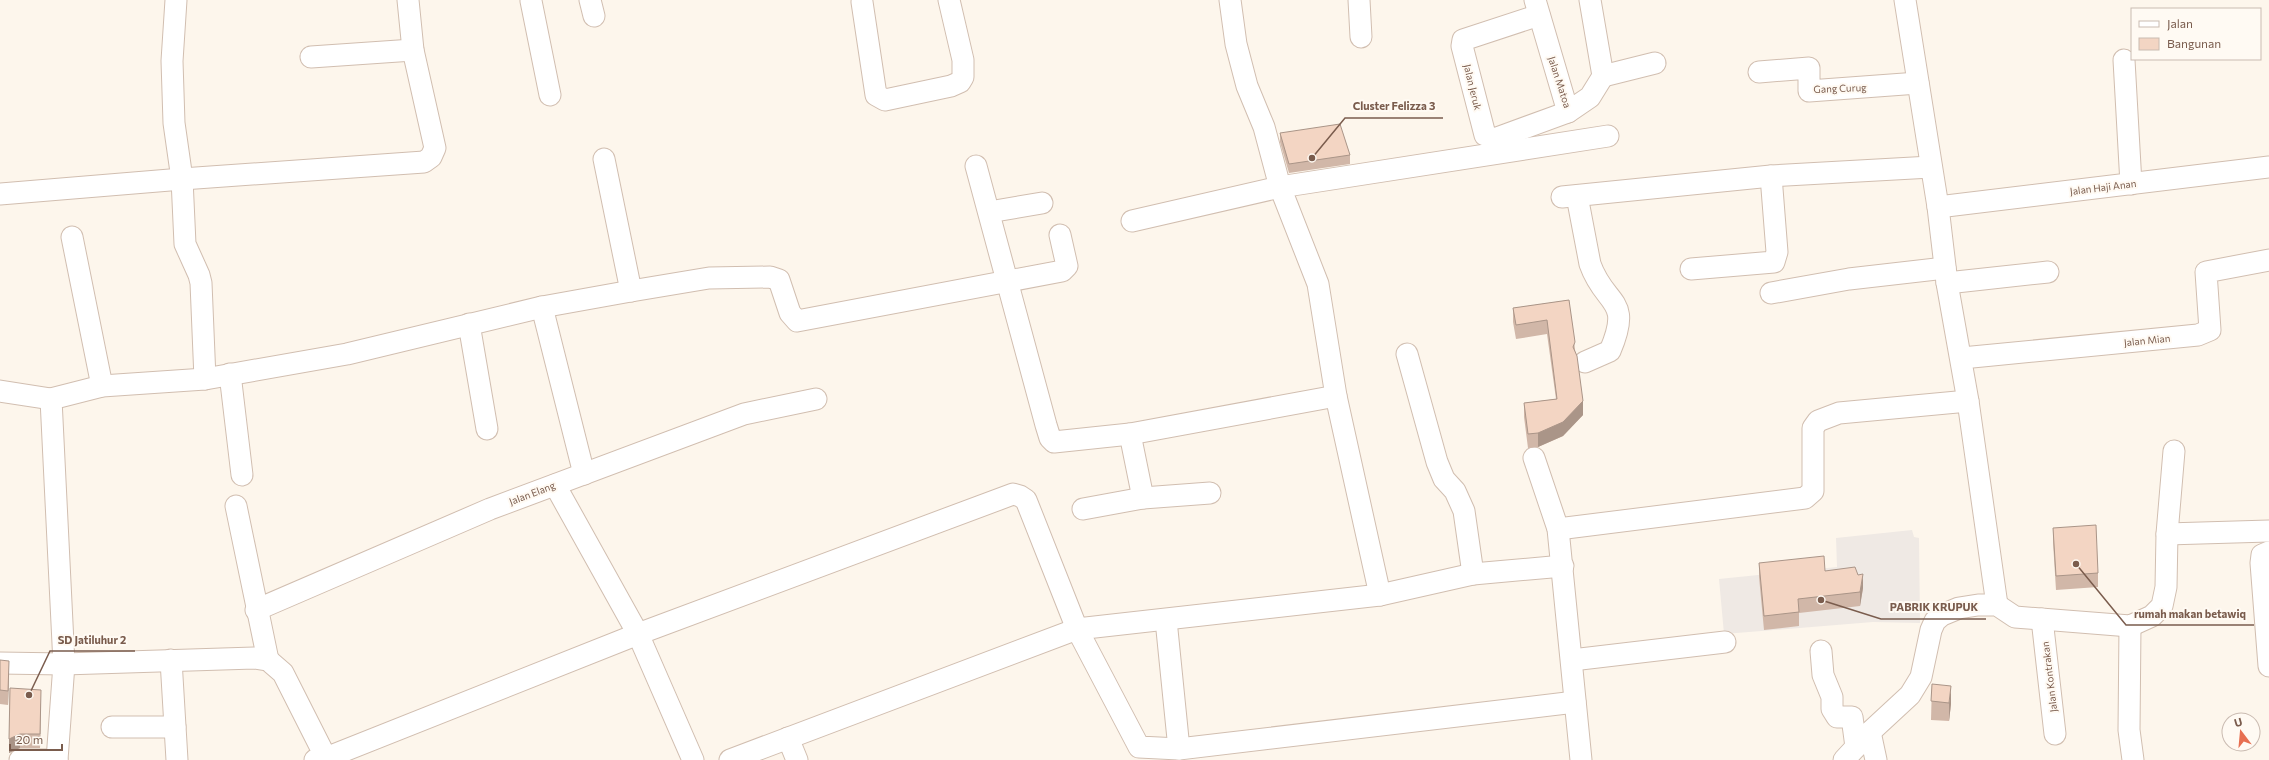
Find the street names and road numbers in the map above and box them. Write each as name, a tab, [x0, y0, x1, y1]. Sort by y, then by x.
street label: Jalan Matoa	[1546, 55, 1574, 109]
street label: Jalan Jeruk	[1462, 63, 1485, 112]
street label: Gang Curug	[1813, 81, 1867, 95]
street label: Jalan Haji Anan	[2069, 177, 2137, 197]
street label: Jalan Mian	[2123, 332, 2171, 348]
street label: Jalan Elang	[507, 479, 557, 507]
street label: Jalan Kontrakan	[2039, 641, 2059, 713]

